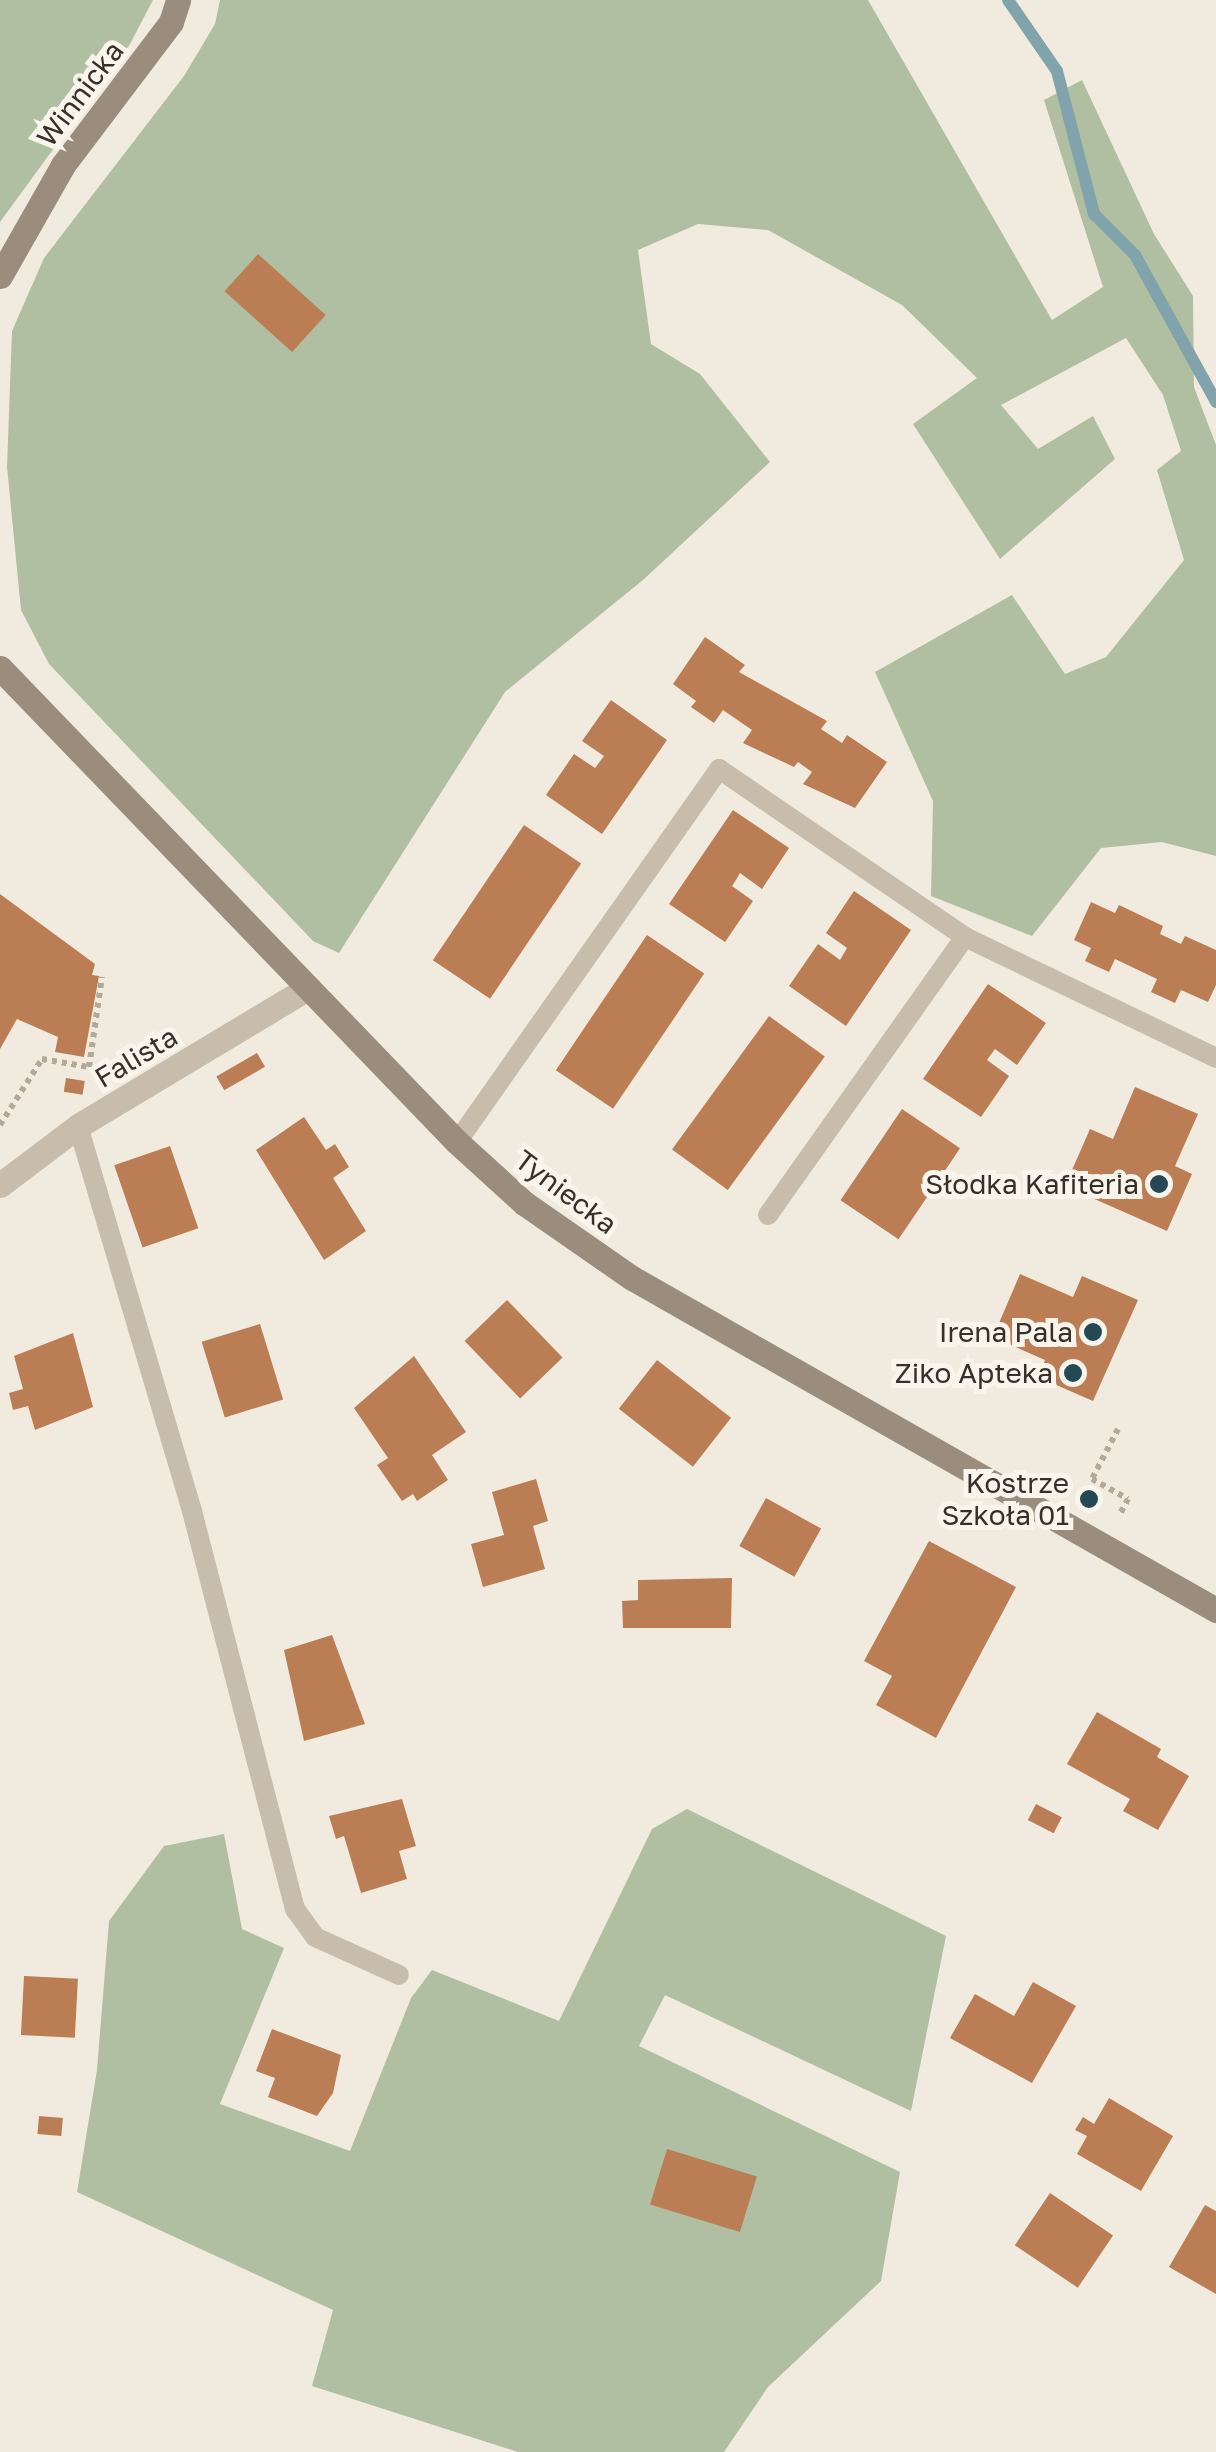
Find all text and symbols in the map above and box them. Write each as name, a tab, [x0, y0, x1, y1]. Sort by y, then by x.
street label: Winnicka	[30, 35, 130, 153]
street label: Falista	[89, 1019, 183, 1095]
street label: Tyniecka	[509, 1143, 623, 1241]
place label: Słodka Kafiteria	[925, 1167, 1139, 1201]
marker: Słodka Kafiteria	[1148, 1173, 1170, 1195]
place label: Irena Pala	[939, 1315, 1073, 1349]
marker: Irena Pala	[1082, 1321, 1104, 1343]
place label: Ziko Apteka	[895, 1356, 1053, 1390]
marker: Ziko Apteka	[1062, 1362, 1084, 1384]
place label: Kostrze Szkoła 01	[941, 1466, 1069, 1532]
marker: Kostrze Szkoła 01	[1078, 1488, 1100, 1510]

